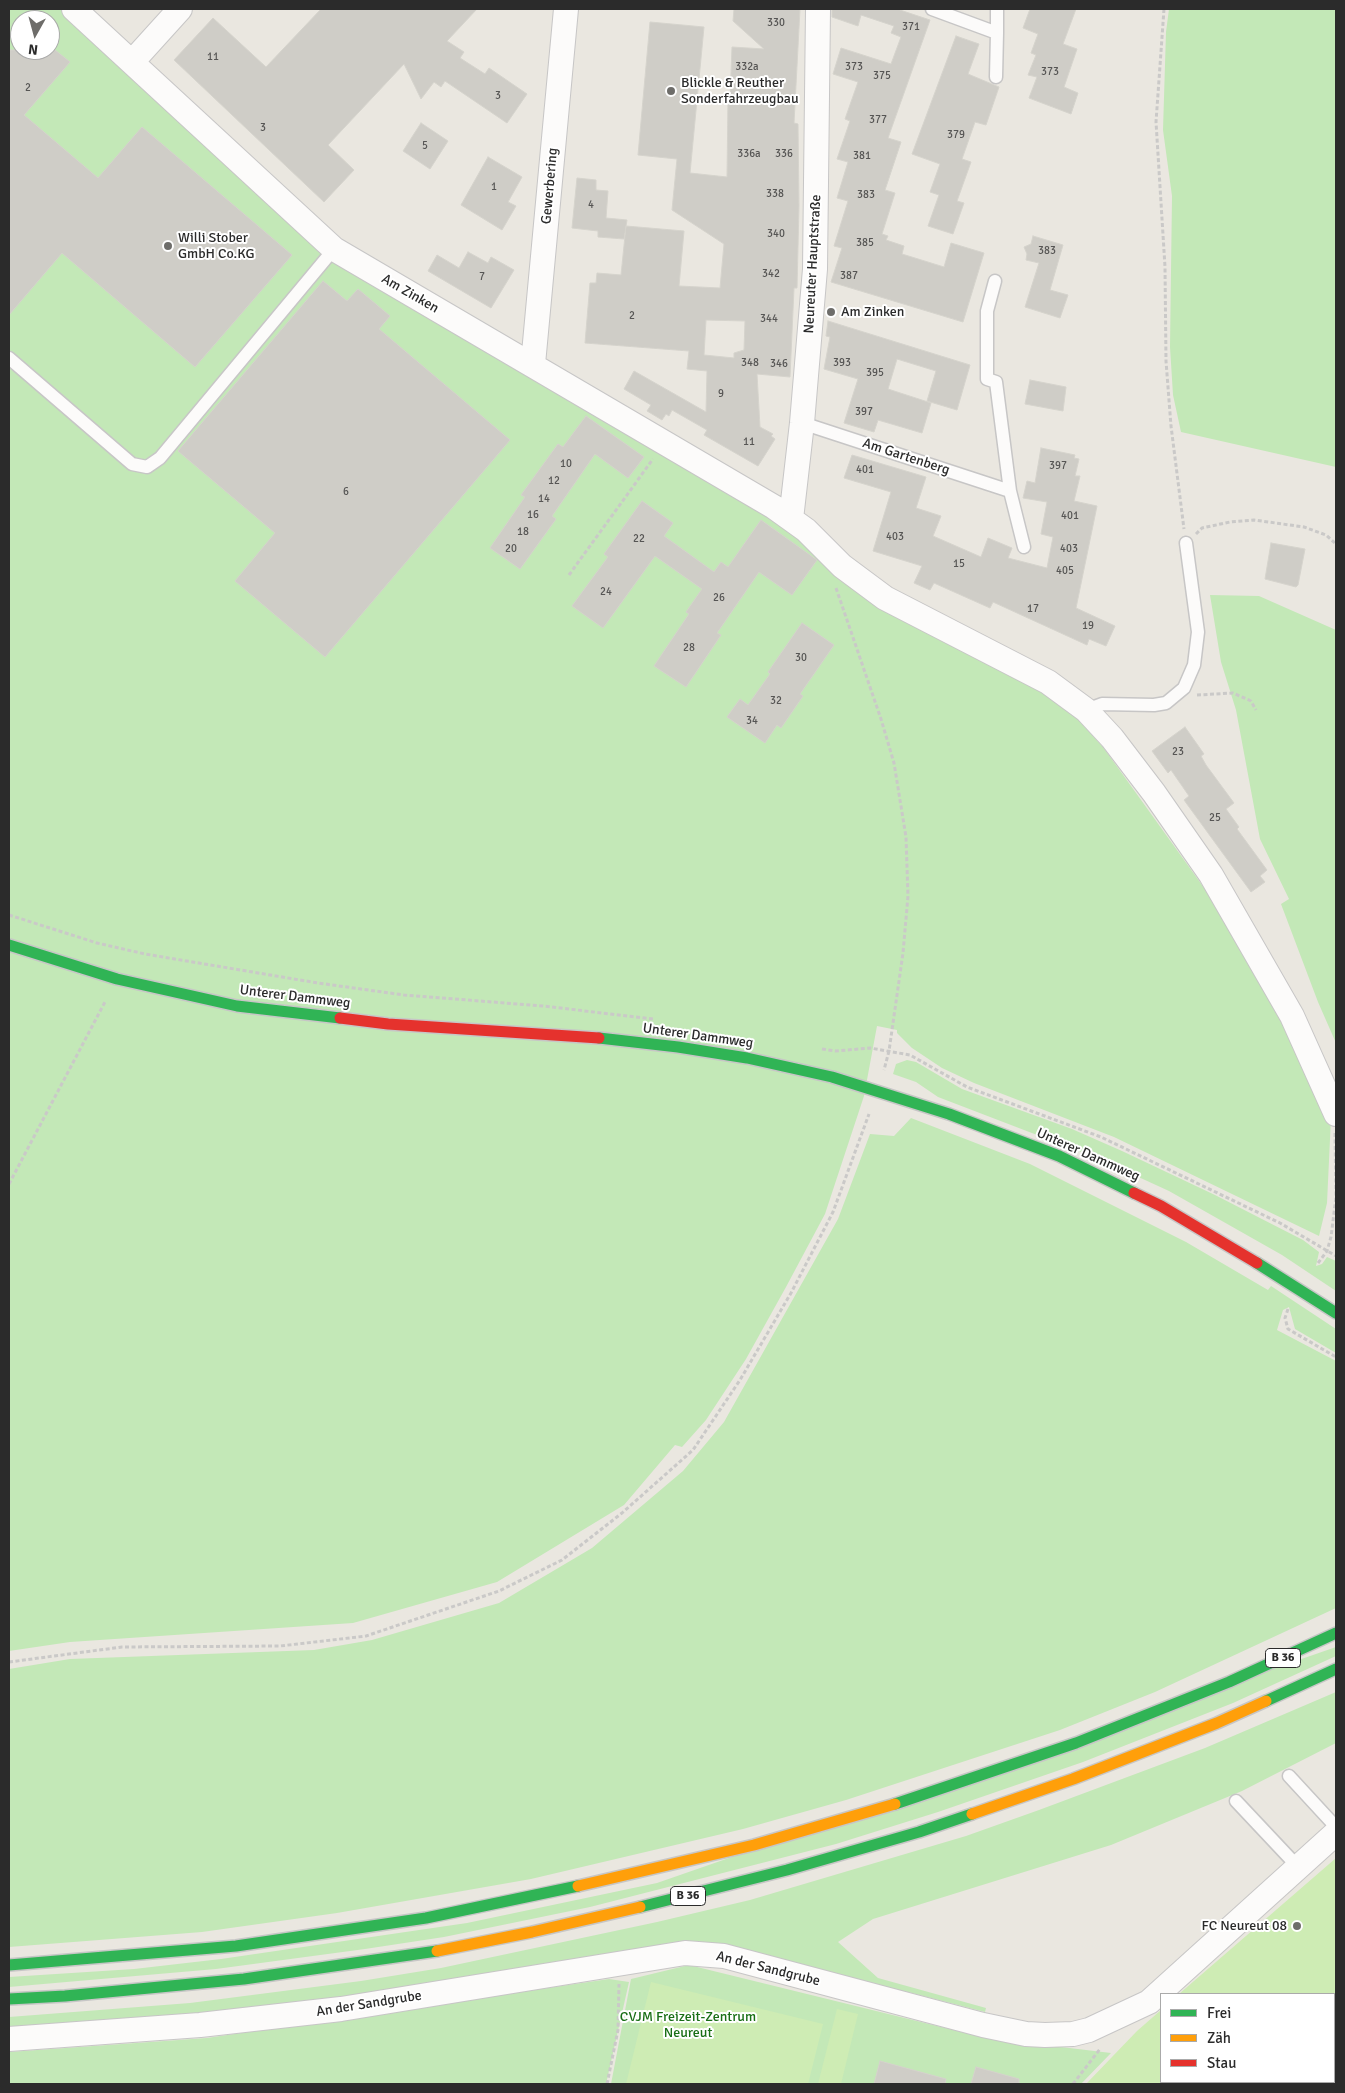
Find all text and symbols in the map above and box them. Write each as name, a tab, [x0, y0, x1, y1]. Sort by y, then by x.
north arrow	[10, 10, 60, 60]
house number: 330	[767, 16, 785, 30]
house number: 371	[902, 20, 920, 34]
text: N	[27, 40, 39, 58]
house number: 11	[207, 50, 219, 64]
house number: 332a	[735, 60, 759, 74]
house number: 373	[845, 60, 863, 74]
house number: 373	[1041, 65, 1059, 79]
house number: 375	[873, 69, 891, 83]
place label: Blickle & Reuther Sonderfahrzeugbau	[681, 75, 799, 108]
house number: 2	[25, 81, 31, 95]
marker: Blickle & Reuther Sonderfahrzeugbau	[665, 85, 677, 97]
house number: 3	[495, 89, 501, 103]
house number: 377	[869, 113, 887, 127]
house number: 3	[260, 121, 266, 135]
house number: 379	[947, 128, 965, 142]
house number: 5	[422, 139, 428, 153]
street label: Gewerbering	[538, 147, 562, 225]
house number: 336a	[737, 147, 761, 161]
house number: 336	[775, 147, 793, 161]
house number: 381	[853, 149, 871, 163]
house number: 1	[491, 180, 497, 194]
house number: 338	[766, 187, 784, 201]
house number: 383	[857, 188, 875, 202]
street label: Neureuter Hauptstraße	[801, 194, 825, 334]
house number: 4	[588, 198, 594, 212]
house number: 340	[767, 227, 785, 241]
place label: Willi Stober GmbH Co.KG	[178, 230, 254, 262]
house number: 385	[856, 236, 874, 250]
marker: Willi Stober GmbH Co.KG	[162, 240, 174, 252]
house number: 383	[1038, 244, 1056, 258]
house number: 342	[762, 267, 780, 281]
house number: 387	[840, 269, 858, 283]
house number: 7	[479, 270, 485, 284]
street label: Am Zinken	[378, 271, 442, 317]
place label: Am Zinken	[841, 304, 904, 320]
marker: Am Zinken	[825, 306, 837, 318]
house number: 2	[629, 309, 635, 323]
house number: 344	[760, 312, 778, 326]
house number: 348	[741, 356, 759, 370]
house number: 393	[833, 356, 851, 370]
house number: 346	[770, 357, 788, 371]
house number: 395	[866, 366, 884, 380]
house number: 9	[718, 387, 724, 401]
house number: 397	[855, 405, 873, 419]
house number: 11	[743, 435, 755, 449]
street label: Am Gartenberg	[860, 435, 952, 479]
house number: 10	[560, 457, 572, 471]
house number: 397	[1049, 459, 1067, 473]
house number: 401	[856, 463, 874, 477]
house number: 12	[548, 474, 560, 488]
house number: 6	[343, 485, 349, 499]
house number: 14	[538, 492, 550, 506]
house number: 16	[527, 508, 539, 522]
house number: 401	[1061, 509, 1079, 523]
house number: 18	[517, 525, 529, 539]
house number: 403	[886, 530, 904, 544]
house number: 22	[633, 532, 645, 546]
house number: 20	[505, 542, 517, 556]
house number: 403	[1060, 542, 1078, 556]
house number: 15	[953, 557, 965, 571]
house number: 405	[1056, 564, 1074, 578]
house number: 24	[600, 585, 612, 599]
house number: 26	[713, 591, 725, 605]
house number: 17	[1027, 602, 1039, 616]
house number: 19	[1082, 619, 1094, 633]
house number: 28	[683, 641, 695, 655]
house number: 30	[795, 651, 807, 665]
house number: 32	[770, 694, 782, 708]
house number: 34	[746, 714, 758, 728]
house number: 23	[1172, 745, 1184, 759]
house number: 25	[1209, 811, 1221, 825]
street label: Unterer Dammweg	[239, 982, 351, 1012]
street label: Unterer Dammweg	[642, 1020, 754, 1052]
street label: Unterer Dammweg	[1034, 1125, 1142, 1185]
road number: B 36	[1266, 1649, 1300, 1668]
road number: B 36	[670, 1886, 706, 1905]
place label: FC Neureut 08	[1201, 1918, 1287, 1934]
marker: FC Neureut 08	[1291, 1920, 1303, 1932]
street label: An der Sandgrube	[714, 1948, 822, 1990]
street label: An der Sandgrube	[315, 1987, 423, 2021]
legend	[1160, 1993, 1335, 2083]
text: Frei	[1207, 2004, 1231, 2022]
park label: CVJM Freizeit-Zentrum Neureut	[620, 2009, 756, 2041]
text: Zäh	[1207, 2029, 1231, 2047]
text: Stau	[1207, 2054, 1236, 2072]

